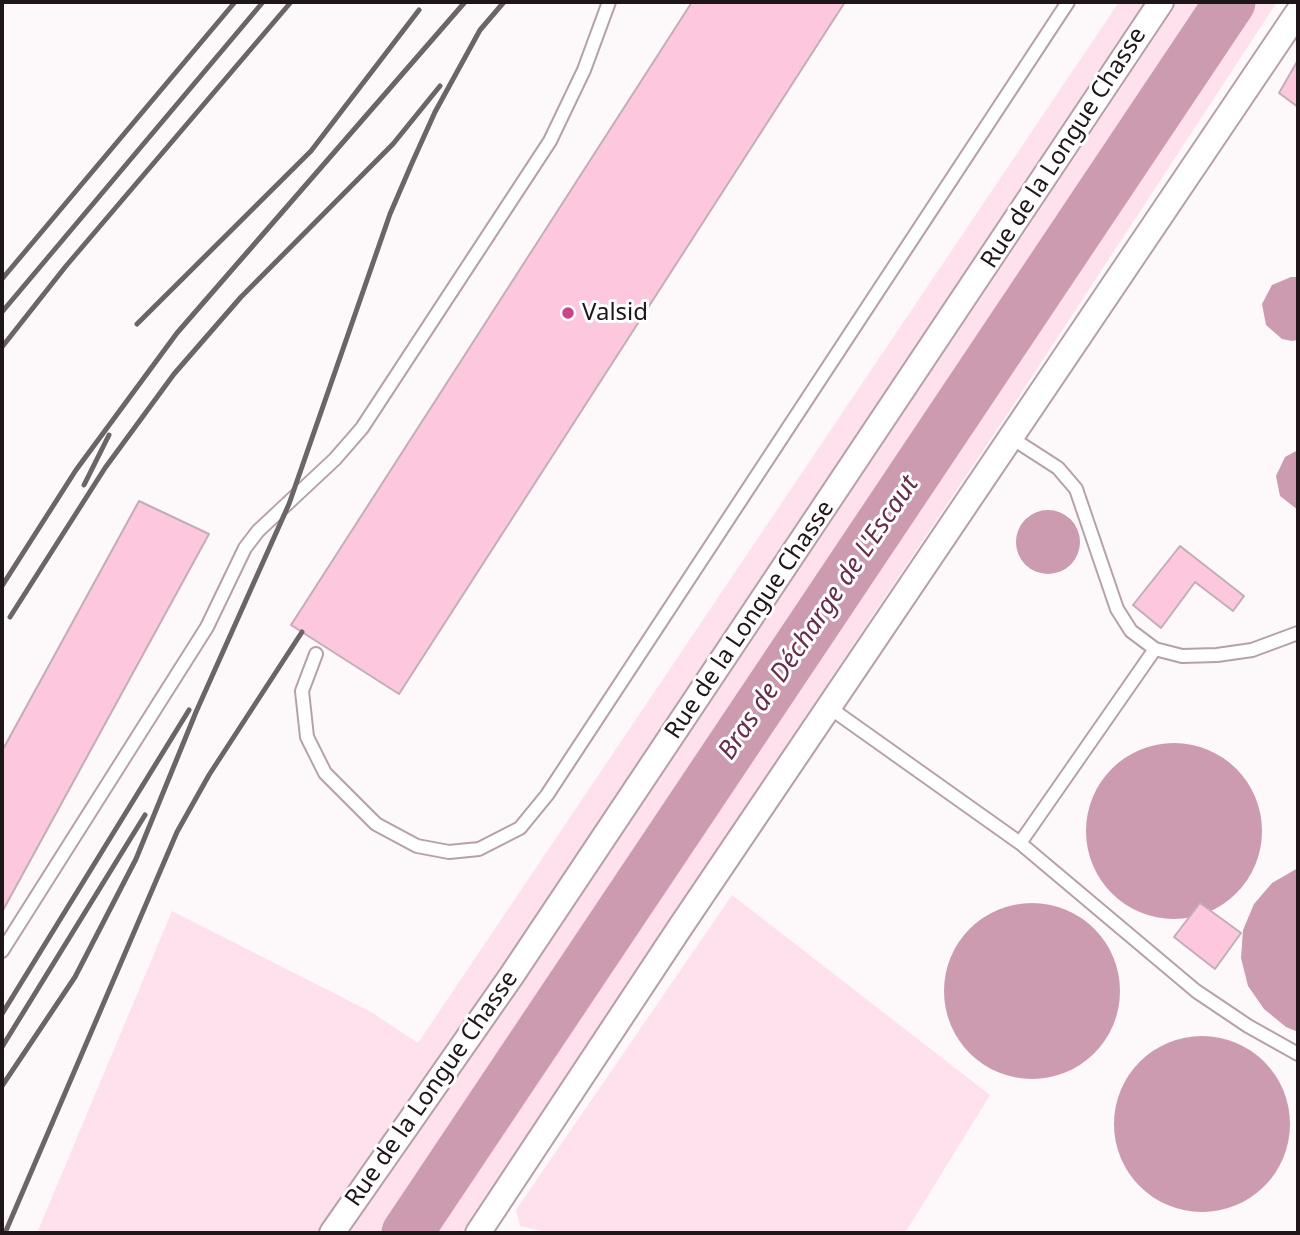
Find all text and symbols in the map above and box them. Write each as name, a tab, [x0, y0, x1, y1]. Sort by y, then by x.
street label: Rue de la Longue Chasse	[975, 22, 1153, 274]
place label: Valsid	[582, 299, 648, 327]
marker: Valsid	[560, 305, 576, 321]
water label: Bras de Décharge de L'Escaut	[712, 470, 926, 766]
street label: Rue de la Longue Chasse	[659, 495, 841, 745]
street label: Rue de la Longue Chasse	[340, 966, 524, 1212]

